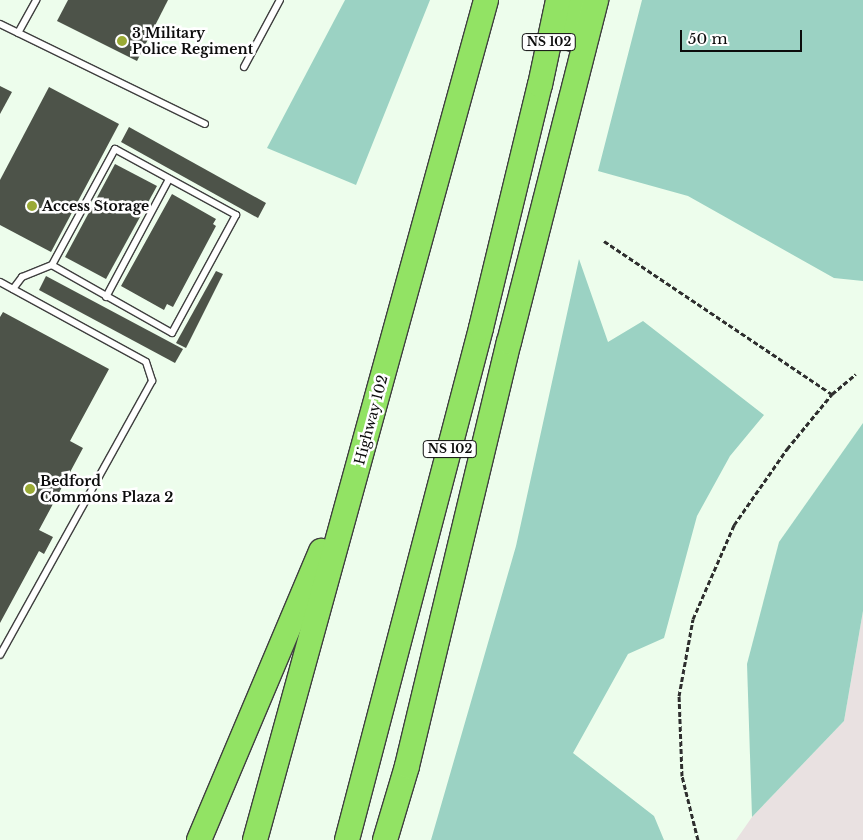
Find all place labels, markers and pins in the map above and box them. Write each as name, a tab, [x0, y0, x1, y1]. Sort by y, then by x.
place label: 3 Military Police Regiment	[132, 25, 253, 58]
marker: 3 Military Police Regiment	[116, 35, 128, 47]
place label: Access Storage	[42, 198, 149, 214]
marker: Access Storage	[26, 200, 38, 212]
place label: Bedford Commons Plaza 2	[40, 473, 173, 506]
marker: Bedford Commons Plaza 2	[24, 483, 36, 495]

